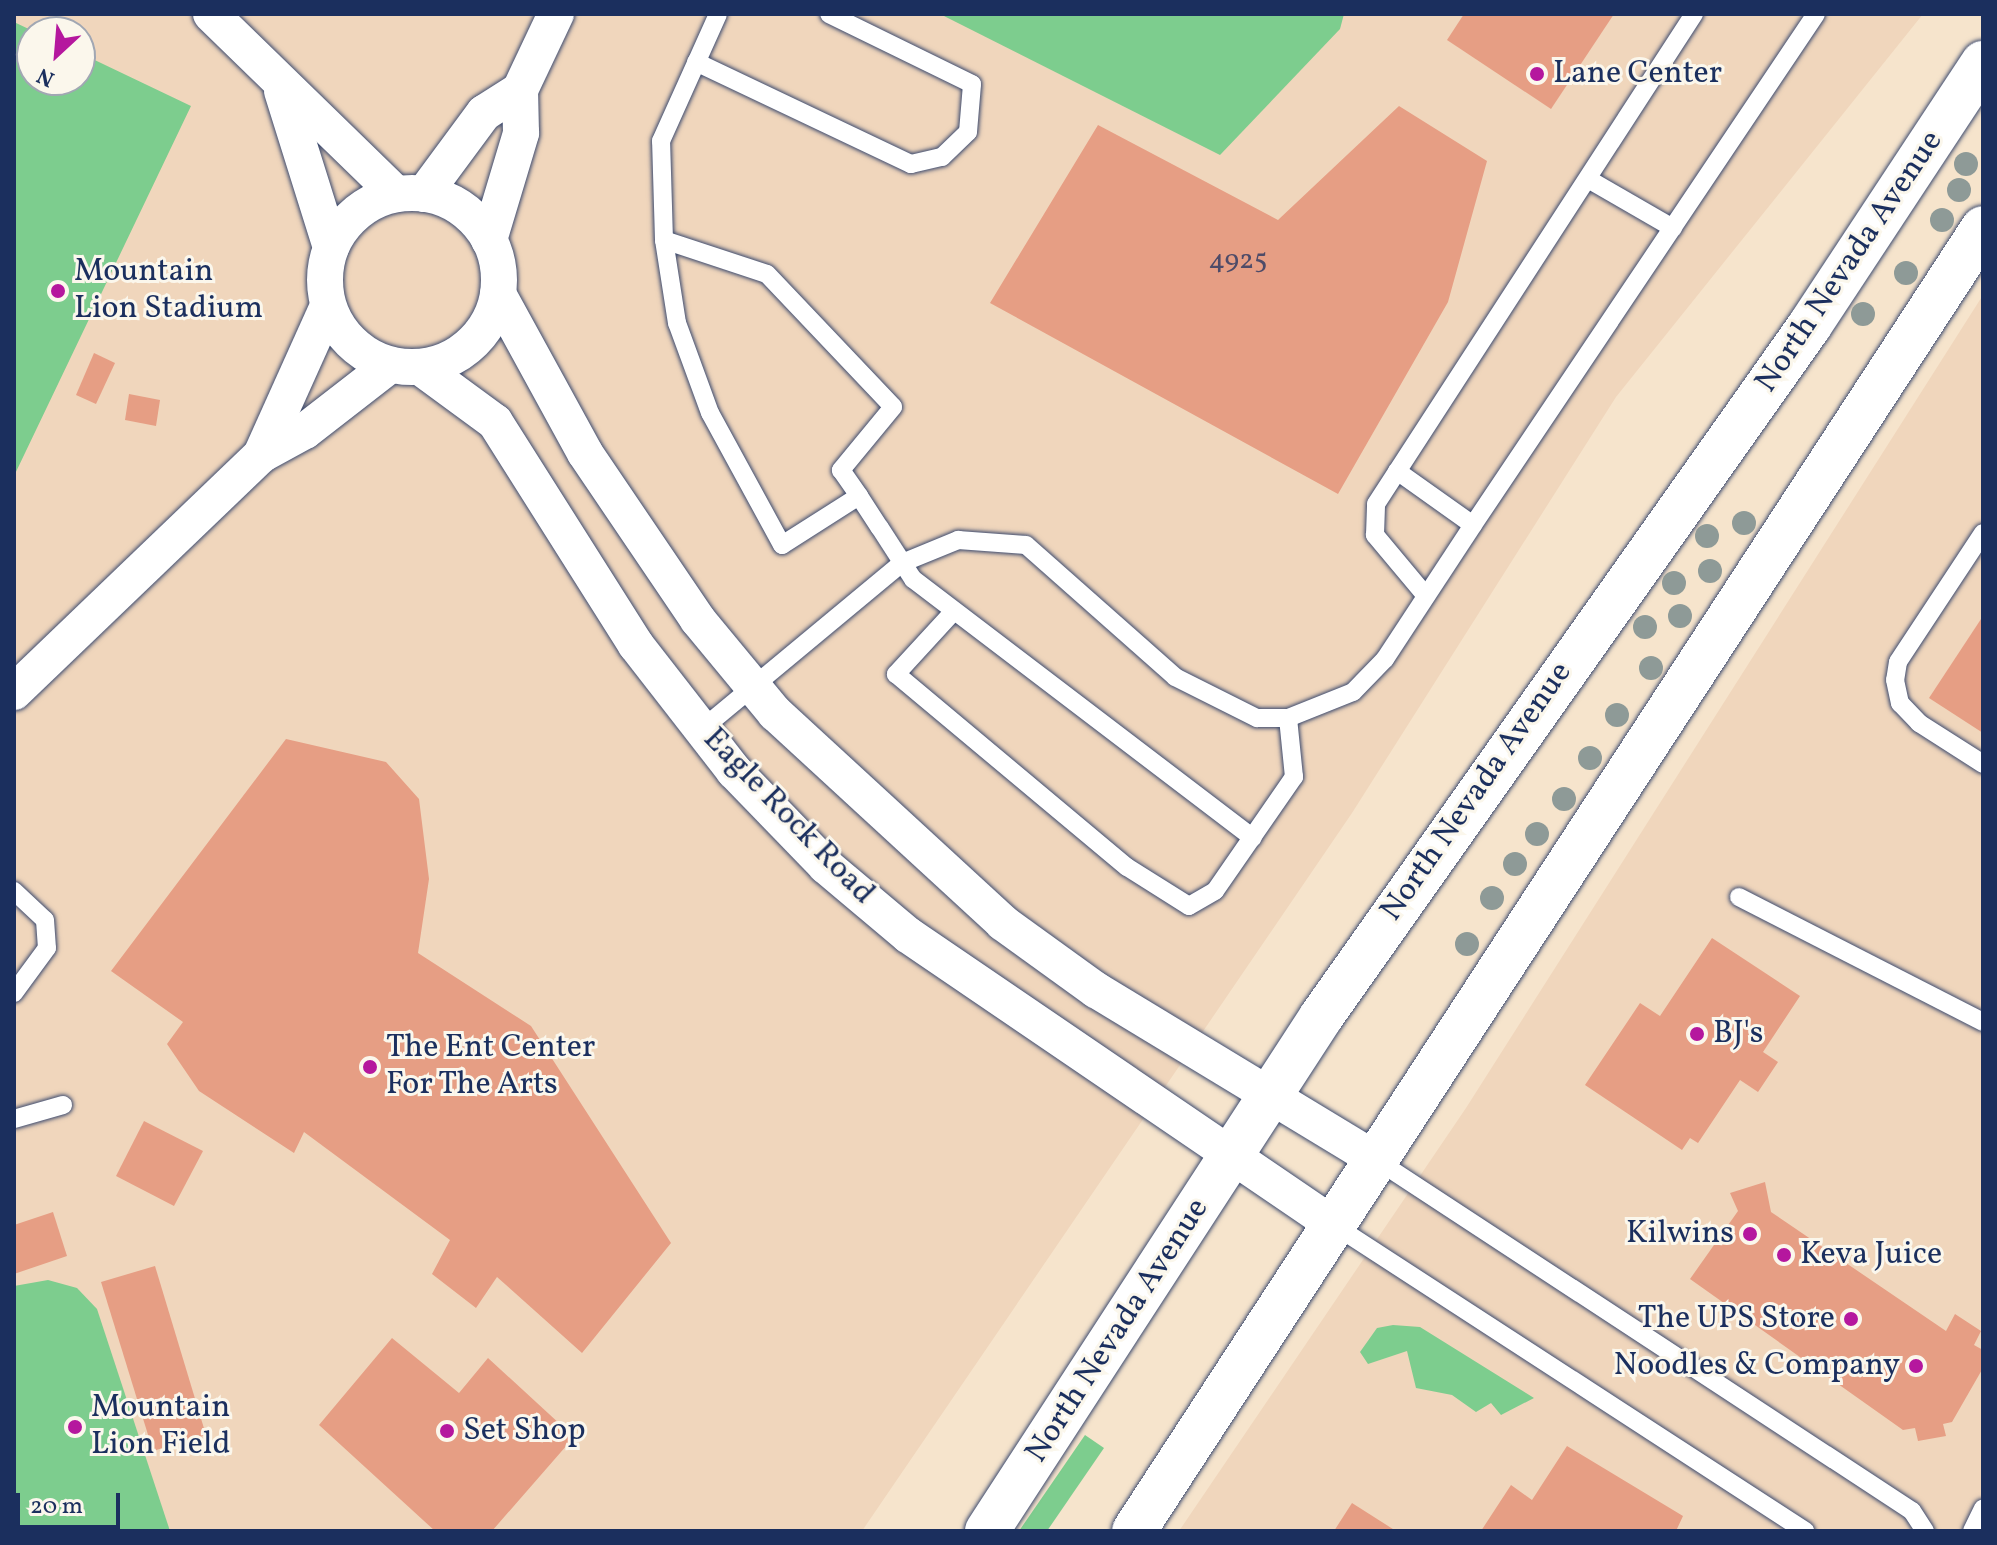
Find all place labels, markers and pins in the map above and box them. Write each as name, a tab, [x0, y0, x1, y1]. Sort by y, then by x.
place label: Lane Center	[1553, 55, 1722, 93]
marker: Lane Center	[1528, 65, 1546, 83]
place label: Mountain Lion Stadium	[74, 254, 263, 329]
marker: Mountain Lion Stadium	[49, 282, 67, 300]
place label: BJ's	[1713, 1015, 1763, 1053]
marker: BJ's	[1688, 1025, 1706, 1043]
place label: The Ent Center For The Arts	[386, 1030, 595, 1105]
marker: The Ent Center For The Arts	[361, 1058, 379, 1076]
place label: Kilwins	[1626, 1215, 1734, 1253]
marker: Kilwins	[1741, 1225, 1759, 1243]
place label: Keva Juice	[1800, 1236, 1942, 1274]
marker: Keva Juice	[1775, 1246, 1793, 1264]
place label: The UPS Store	[1638, 1300, 1835, 1338]
marker: The UPS Store	[1842, 1310, 1860, 1328]
place label: Noodles & Company	[1614, 1347, 1900, 1385]
marker: Noodles & Company	[1907, 1357, 1925, 1375]
place label: Mountain Lion Field	[91, 1390, 230, 1465]
place label: Set Shop	[463, 1412, 586, 1450]
marker: Mountain Lion Field	[66, 1418, 84, 1436]
marker: Set Shop	[438, 1422, 456, 1440]

